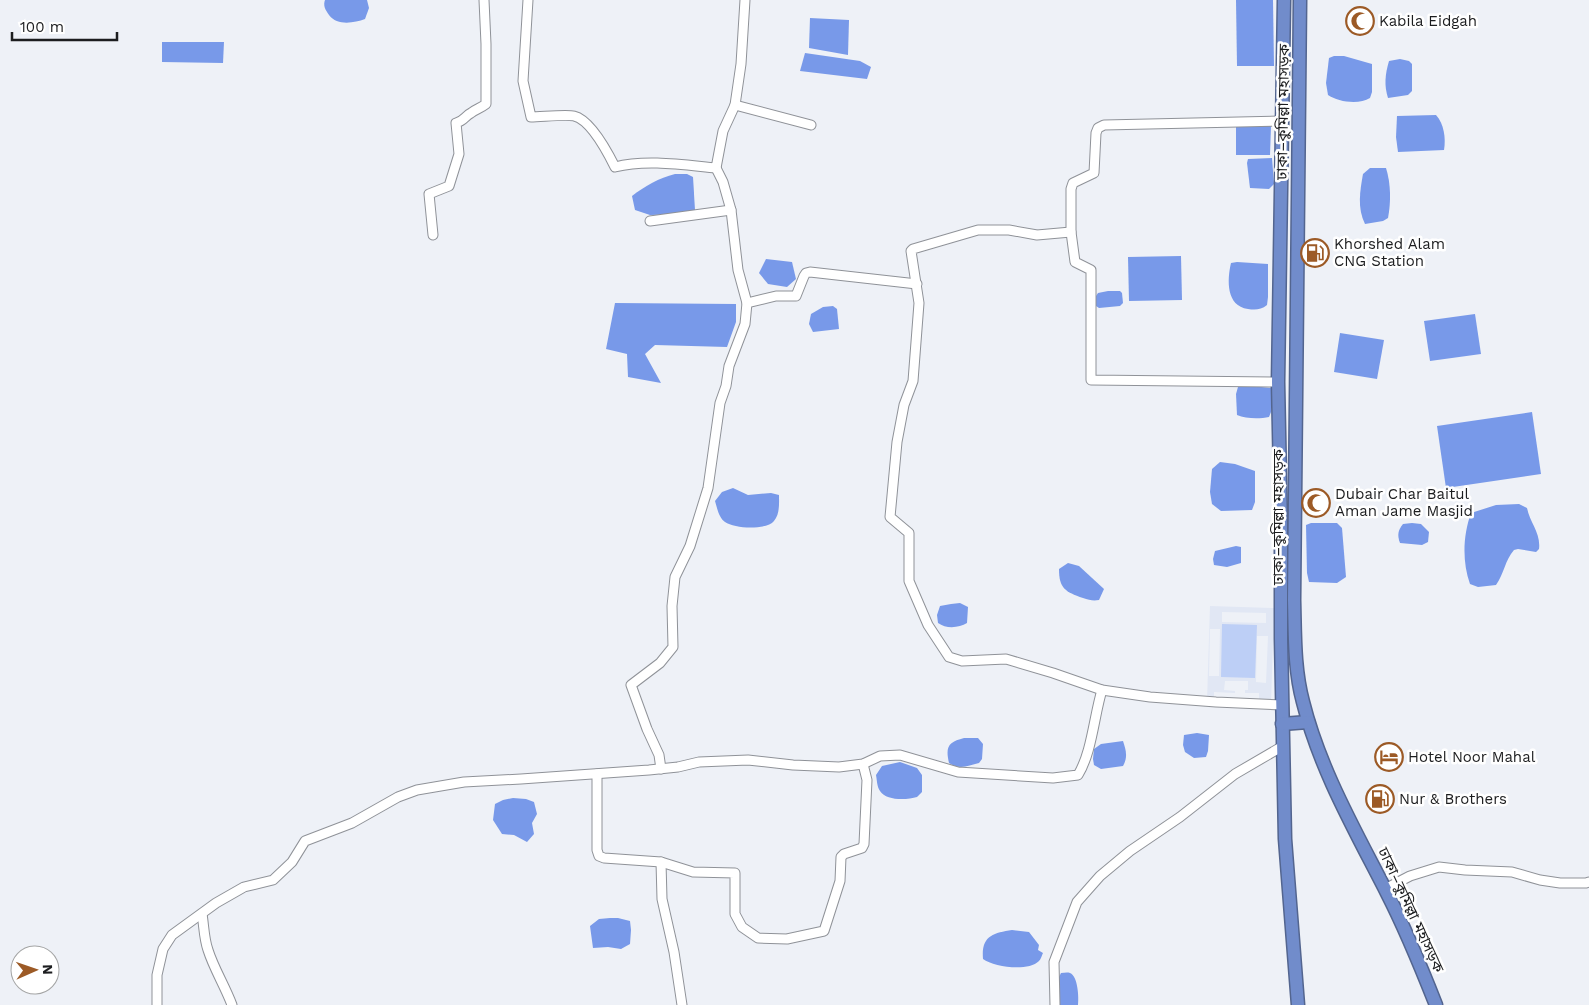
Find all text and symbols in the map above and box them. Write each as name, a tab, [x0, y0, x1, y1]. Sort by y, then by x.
mosque icon: Kabila Eidgah	[1345, 6, 1375, 36]
scale bar	[12, 10, 118, 42]
place label: Kabila Eidgah	[1379, 12, 1477, 30]
text: 100 m	[20, 18, 64, 36]
street label: ঢাকা–কুমিল্লা মহাসড়ক	[1273, 43, 1293, 181]
place label: Khorshed Alam CNG Station	[1334, 235, 1445, 270]
fuel station icon: Khorshed Alam CNG Station	[1300, 238, 1330, 268]
street label: ঢাকা–কুমিল্লা মহাসড়ক	[1269, 448, 1287, 586]
place label: Dubair Char Baitul Aman Jame Masjid	[1335, 485, 1473, 520]
mosque icon: Dubair Char Baitul Aman Jame Masjid	[1301, 488, 1331, 518]
hotel icon: Hotel Noor Mahal	[1374, 742, 1404, 772]
place label: Hotel Noor Mahal	[1408, 748, 1536, 766]
fuel station icon: Nur & Brothers	[1365, 784, 1395, 814]
place label: Nur & Brothers	[1399, 790, 1507, 808]
street label: ঢাকা–কুমিল্লা মহাসড়ক	[1374, 844, 1448, 976]
north arrow	[10, 945, 60, 995]
text: N	[40, 964, 56, 975]

